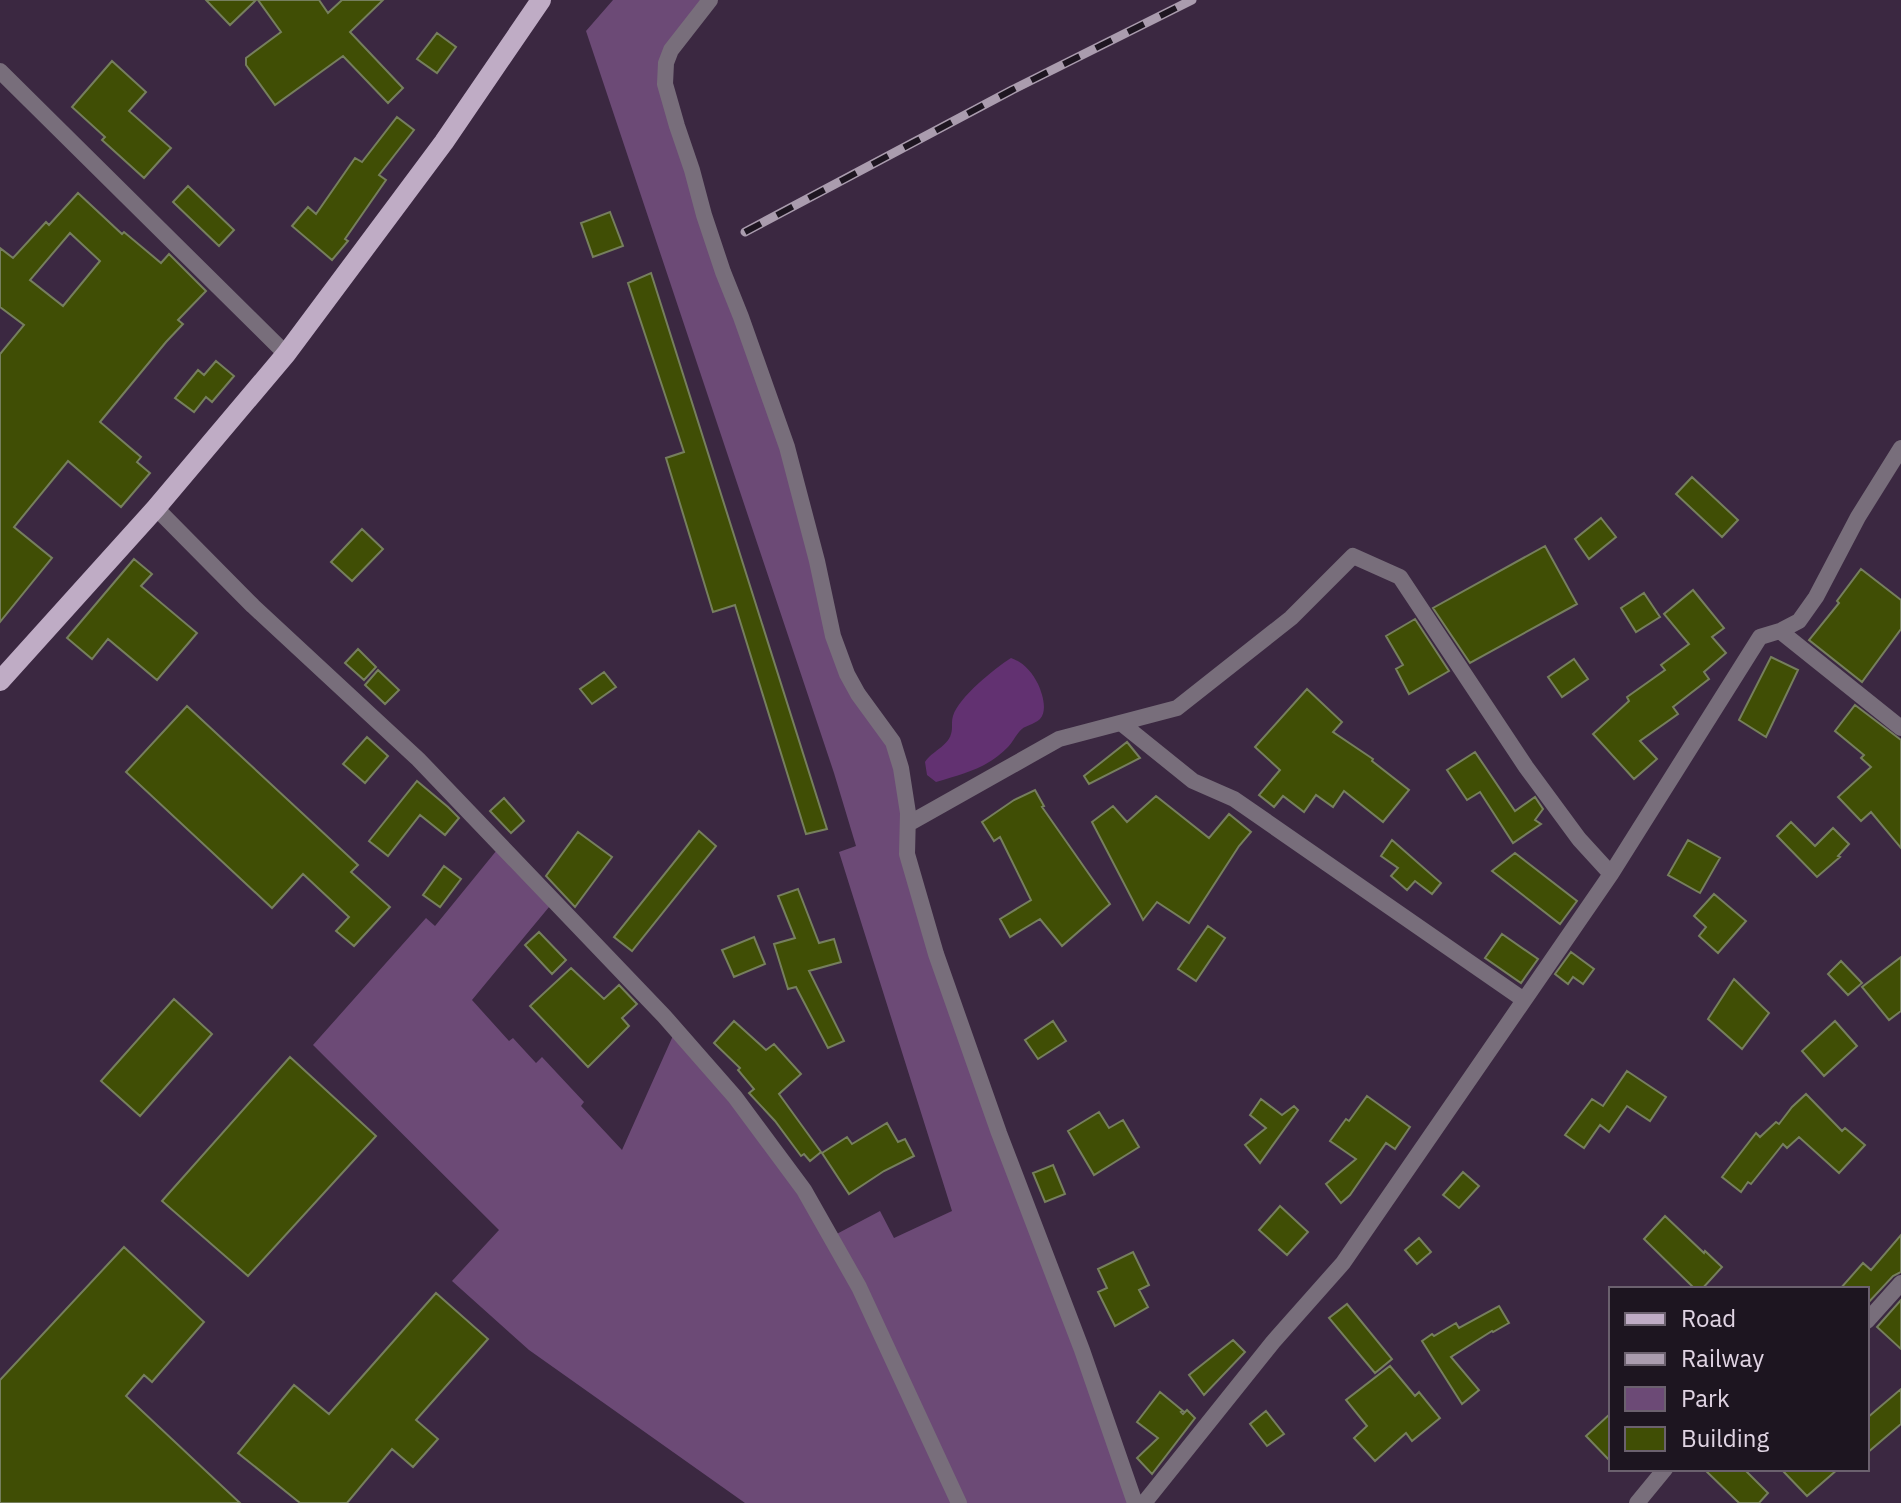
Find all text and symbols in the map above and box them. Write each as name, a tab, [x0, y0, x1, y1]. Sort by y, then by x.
legend	[1609, 1287, 1869, 1471]
text: Road	[1681, 1302, 1736, 1334]
text: Railway	[1681, 1342, 1764, 1374]
text: Park	[1681, 1382, 1730, 1414]
text: Building	[1681, 1422, 1769, 1454]

